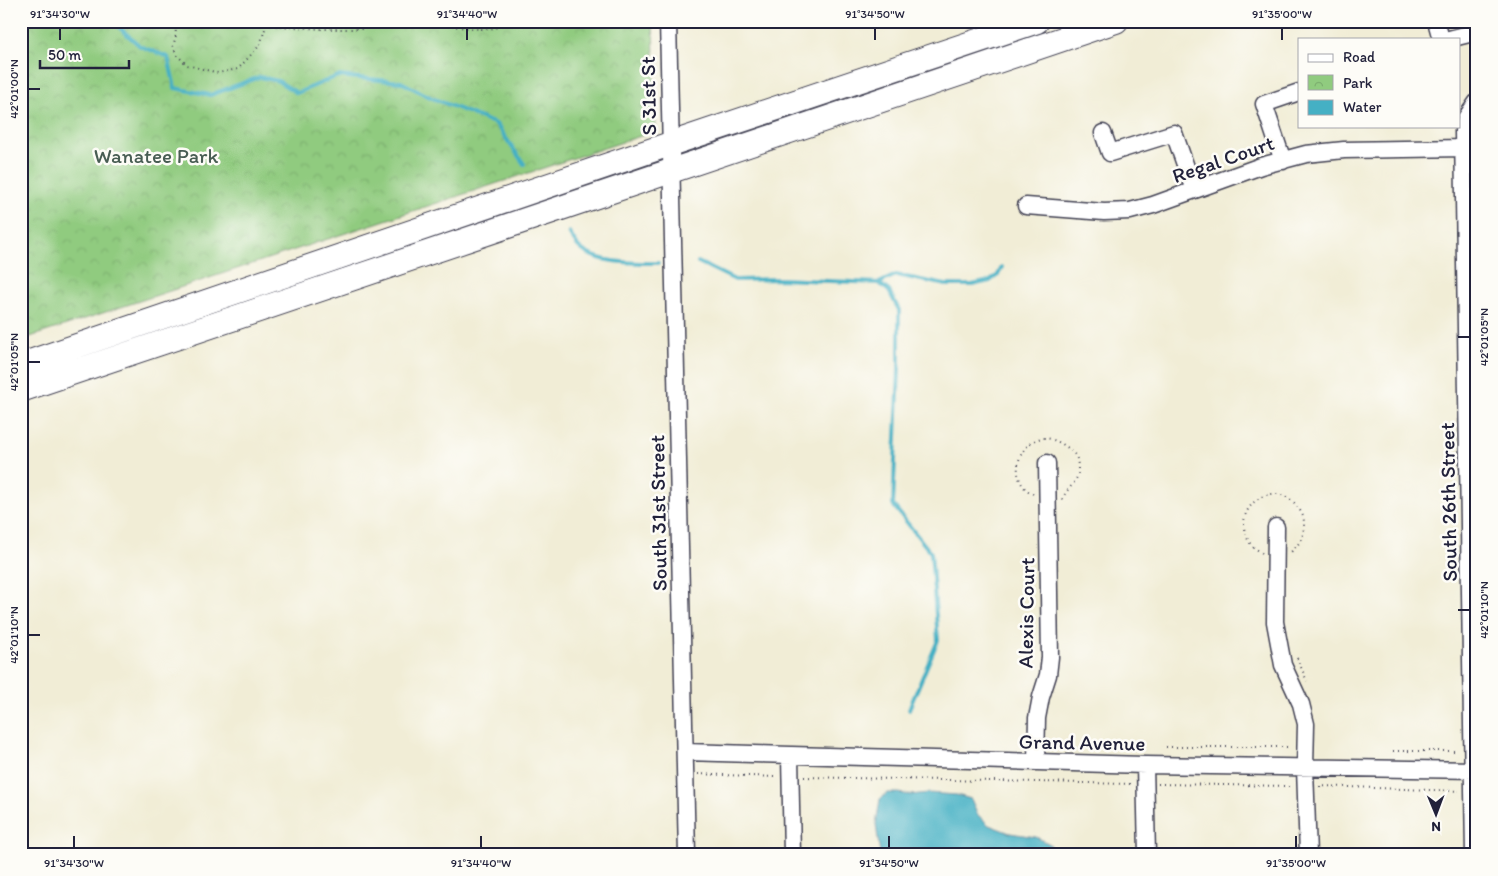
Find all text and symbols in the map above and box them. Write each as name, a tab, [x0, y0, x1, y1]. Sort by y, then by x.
text: 91°34'30"W	[30, 7, 90, 21]
text: 91°34'40"W	[437, 7, 497, 21]
text: 91°34'50"W	[845, 7, 905, 21]
text: 91°35'00"W	[1252, 7, 1312, 21]
scale bar	[40, 38, 129, 70]
legend	[1298, 38, 1460, 128]
text: 50 m	[48, 46, 81, 64]
text: Road	[1343, 48, 1376, 66]
street label: S 31st St	[635, 56, 661, 136]
text: 42°01'00"N	[7, 59, 21, 119]
text: Park	[1343, 74, 1373, 92]
text: Water	[1343, 98, 1382, 116]
street label: Regal Court	[1169, 130, 1277, 188]
park label: Wanatee Park	[94, 143, 218, 168]
text: 42°01'05"N	[1477, 308, 1491, 366]
text: 42°01'05"N	[7, 333, 21, 391]
street label: South 26th Street	[1434, 422, 1462, 582]
street label: South 31st Street	[644, 434, 672, 591]
street label: Alexis Court	[1013, 557, 1039, 669]
text: 42°01'10"N	[1477, 581, 1491, 639]
text: 42°01'10"N	[7, 606, 21, 664]
street label: Grand Avenue	[1018, 728, 1146, 756]
north arrow	[1410, 788, 1460, 838]
text: N	[1431, 818, 1441, 835]
text: 91°34'30"W	[44, 856, 104, 870]
text: 91°34'40"W	[451, 856, 511, 870]
text: 91°34'50"W	[859, 856, 919, 870]
text: 91°35'00"W	[1266, 856, 1326, 870]

